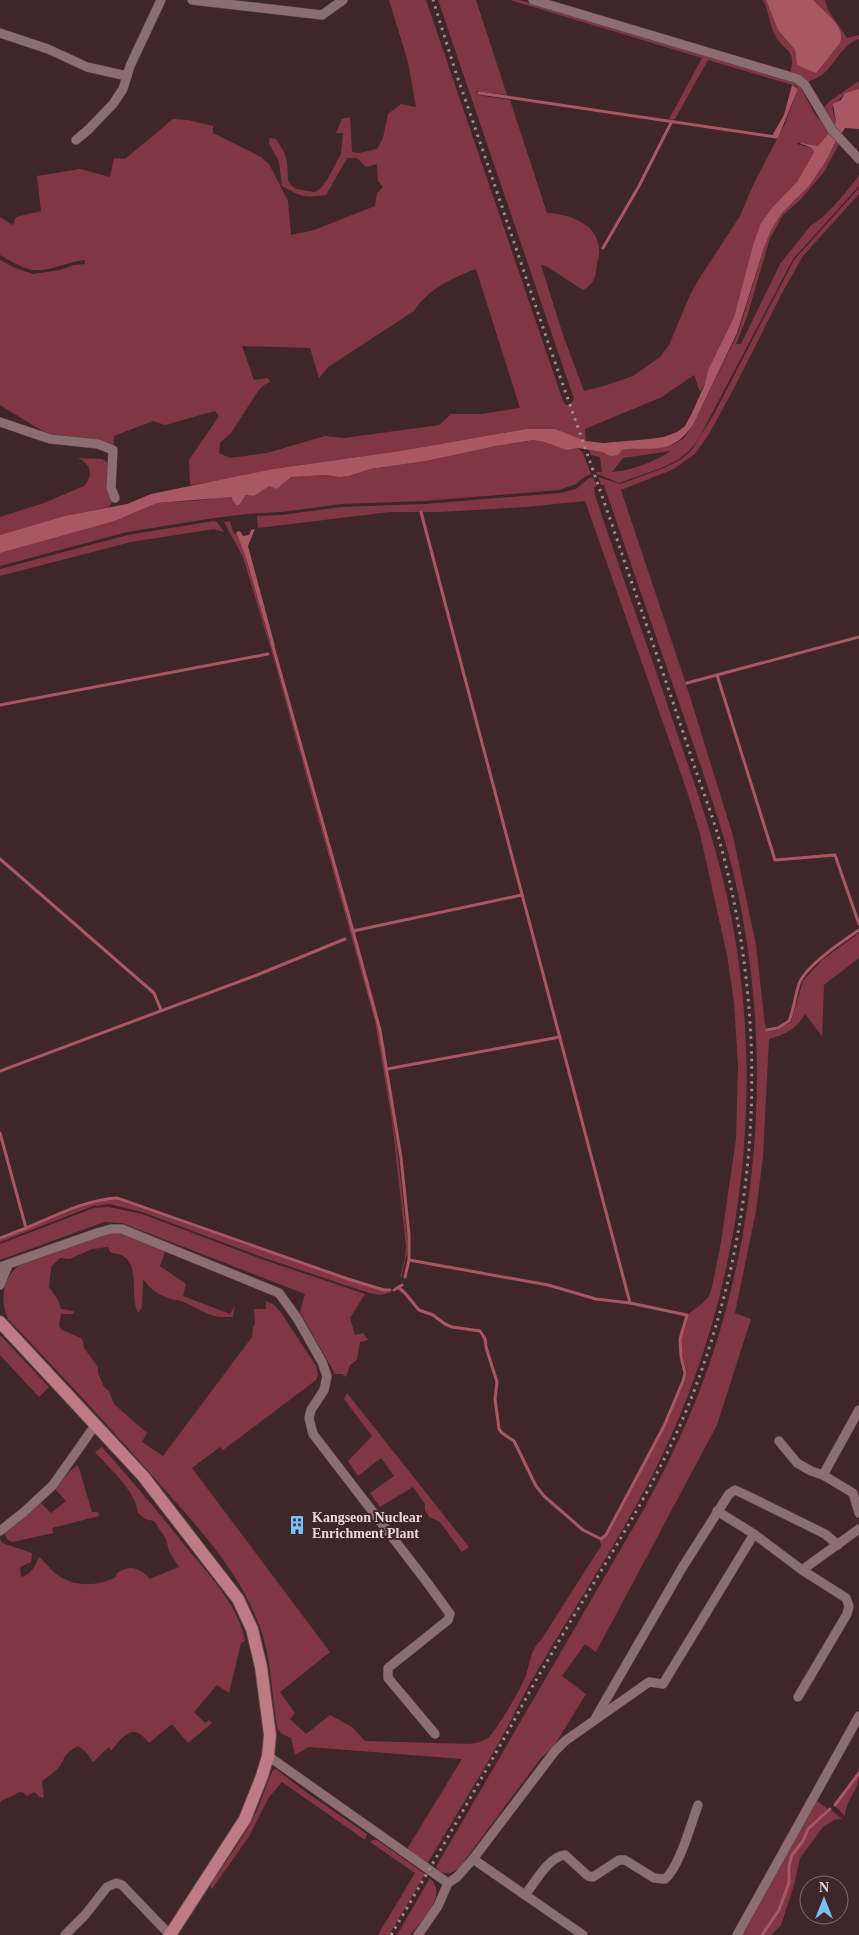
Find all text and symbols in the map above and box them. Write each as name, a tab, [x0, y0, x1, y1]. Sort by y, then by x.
place label: Kangseon Nuclear Enrichment Plant	[312, 1510, 422, 1541]
building icon: Kangseon Nuclear Enrichment Plant	[286, 1514, 308, 1536]
north arrow	[799, 1875, 849, 1925]
text: N	[819, 1880, 829, 1895]

